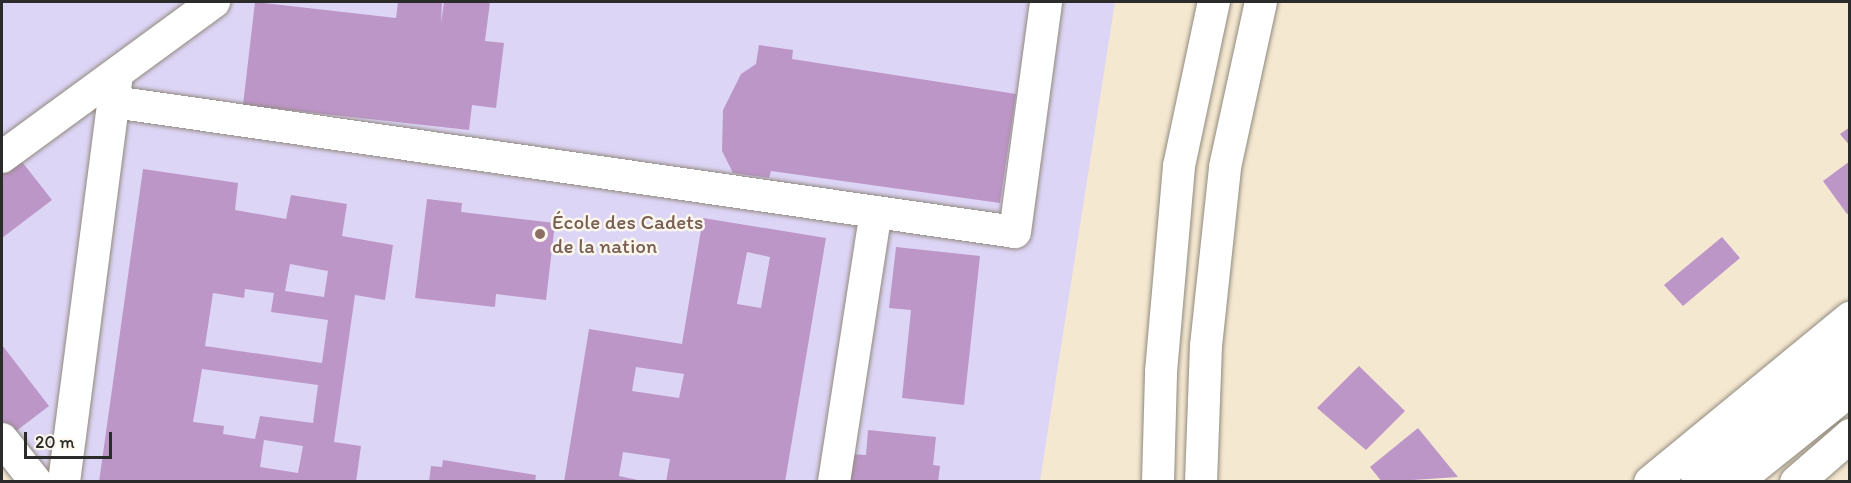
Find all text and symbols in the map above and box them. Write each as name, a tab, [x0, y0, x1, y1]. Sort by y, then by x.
place label: École des Cadets de la nation	[552, 209, 704, 259]
marker: École des Cadets de la nation	[533, 227, 547, 241]
scale bar	[27, 420, 116, 458]
text: 20 m	[35, 431, 75, 453]

